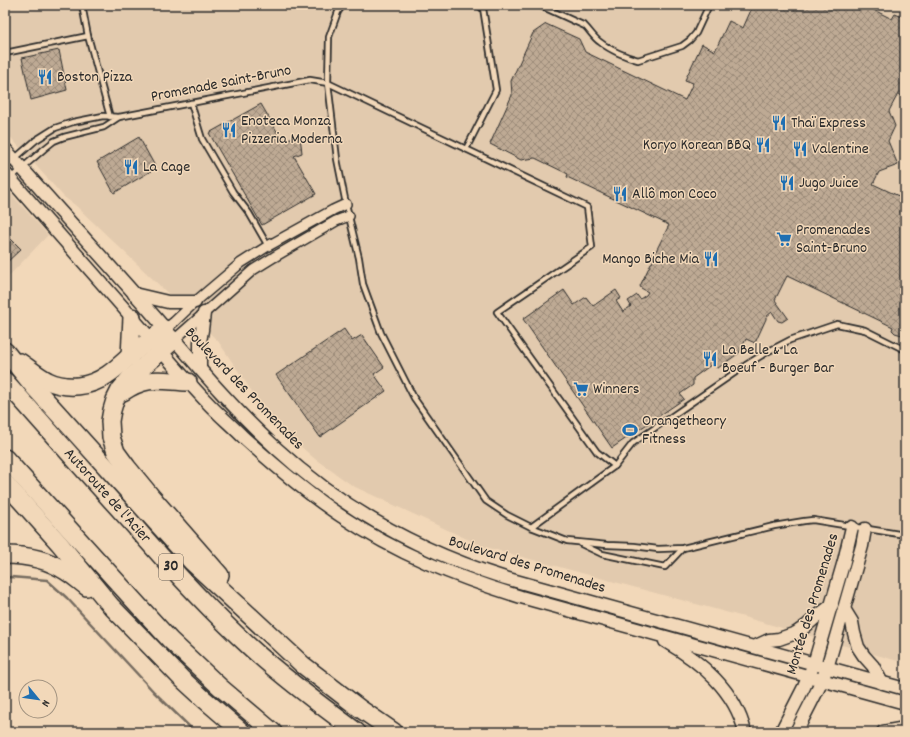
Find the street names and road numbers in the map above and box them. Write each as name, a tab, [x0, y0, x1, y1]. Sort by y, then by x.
street label: Promenade Saint-Bruno	[149, 59, 293, 109]
street label: Boulevard des Promenades	[179, 322, 309, 456]
street label: Autoroute de l'Acier	[58, 443, 156, 549]
street label: Boulevard des Promenades	[446, 530, 609, 600]
street label: Montée des Promenades	[781, 530, 846, 678]
road number: 30	[159, 554, 183, 580]

